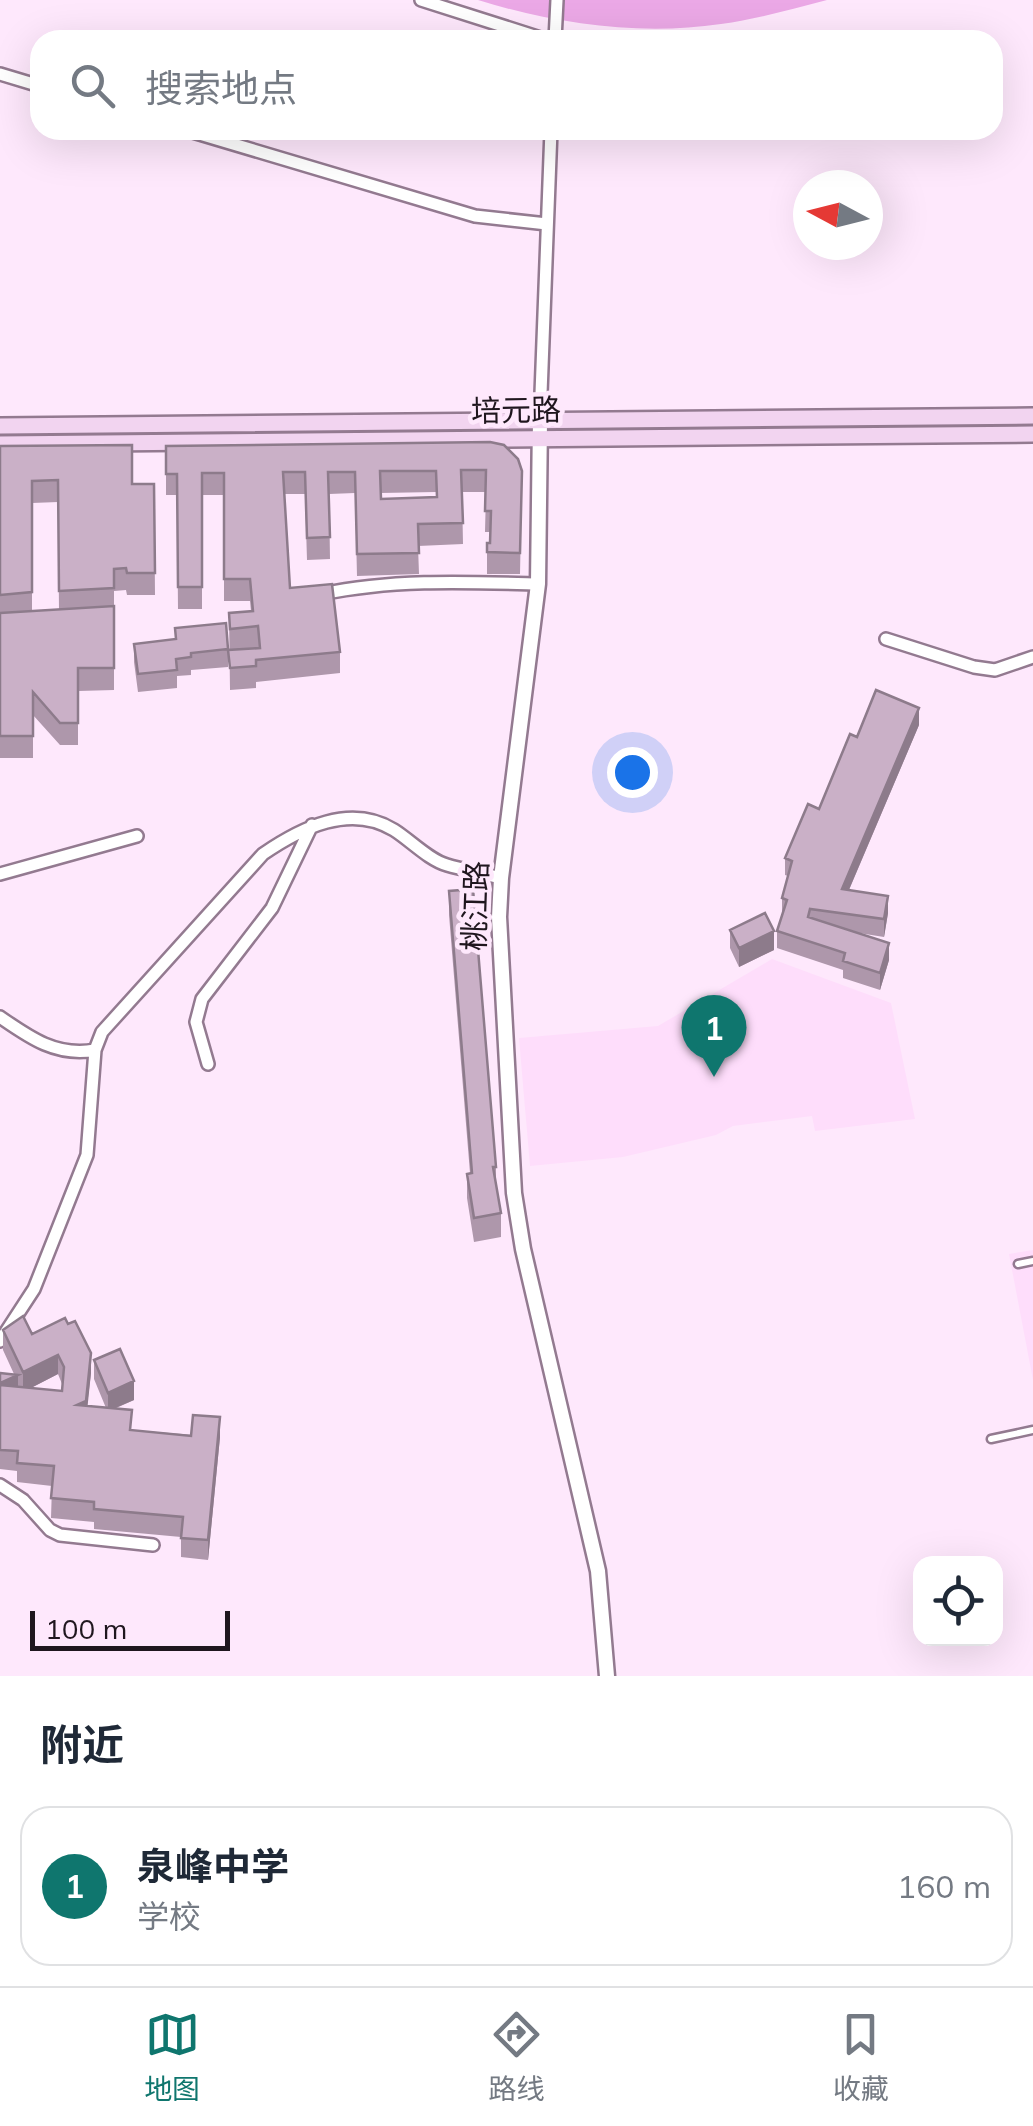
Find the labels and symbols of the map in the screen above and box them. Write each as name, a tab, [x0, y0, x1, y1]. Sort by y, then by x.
north arrow	[793, 170, 883, 260]
street label: 培元路	[471, 390, 561, 430]
your location	[607, 747, 658, 798]
street label: 桃江路	[454, 860, 496, 952]
pin: 1	[682, 994, 746, 1077]
scale bar	[30, 1606, 230, 1650]

